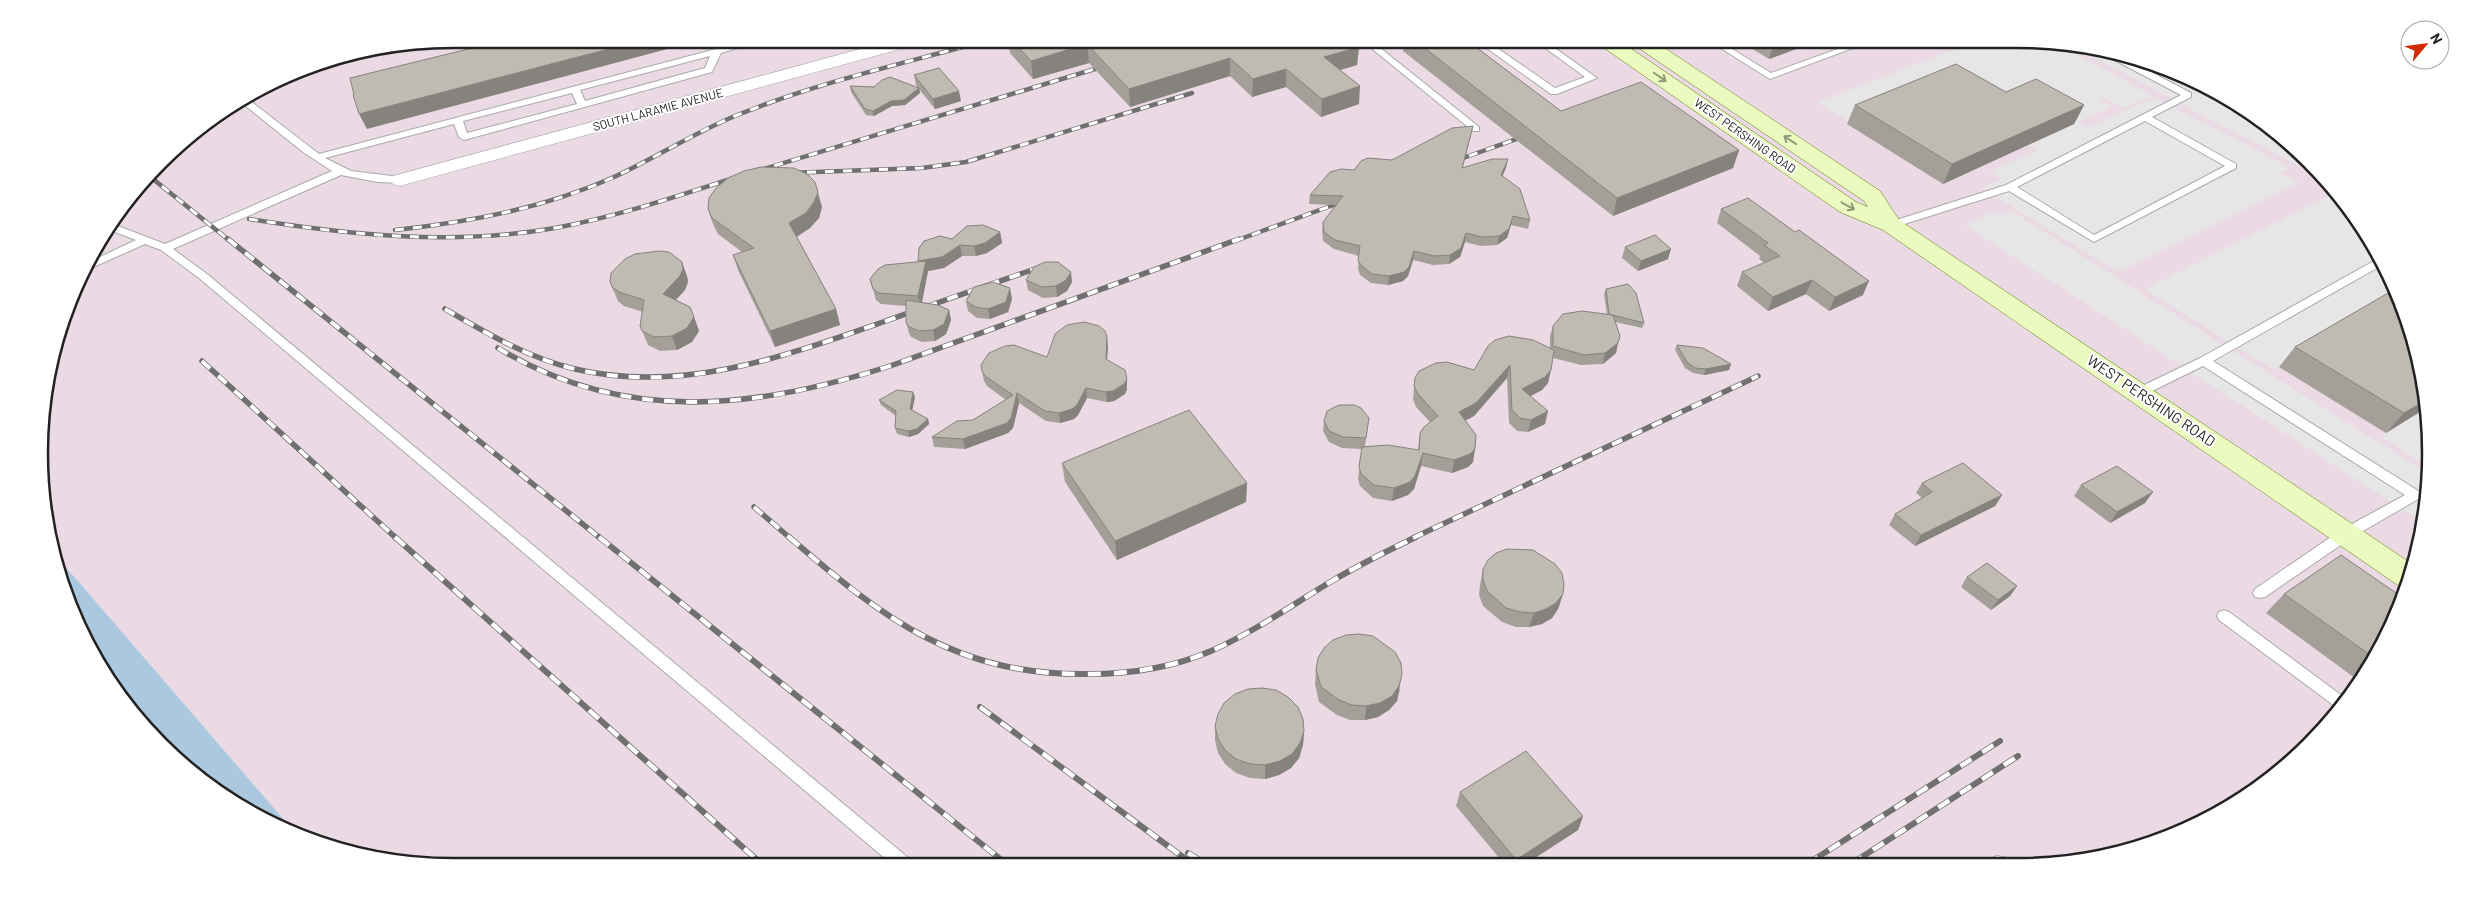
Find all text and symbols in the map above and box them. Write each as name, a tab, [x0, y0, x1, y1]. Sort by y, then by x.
north arrow	[2400, 20, 2450, 70]
text: N	[2427, 30, 2446, 47]
one-way arrow	[1652, 72, 1666, 82]
street label: SOUTH LARAMIE AVENUE	[591, 85, 724, 133]
street label: WEST PERSHING ROAD	[1692, 95, 1799, 176]
one-way arrow	[1784, 135, 1798, 145]
one-way arrow	[1840, 201, 1855, 211]
street label: WEST PERSHING ROAD	[2084, 351, 2219, 450]

